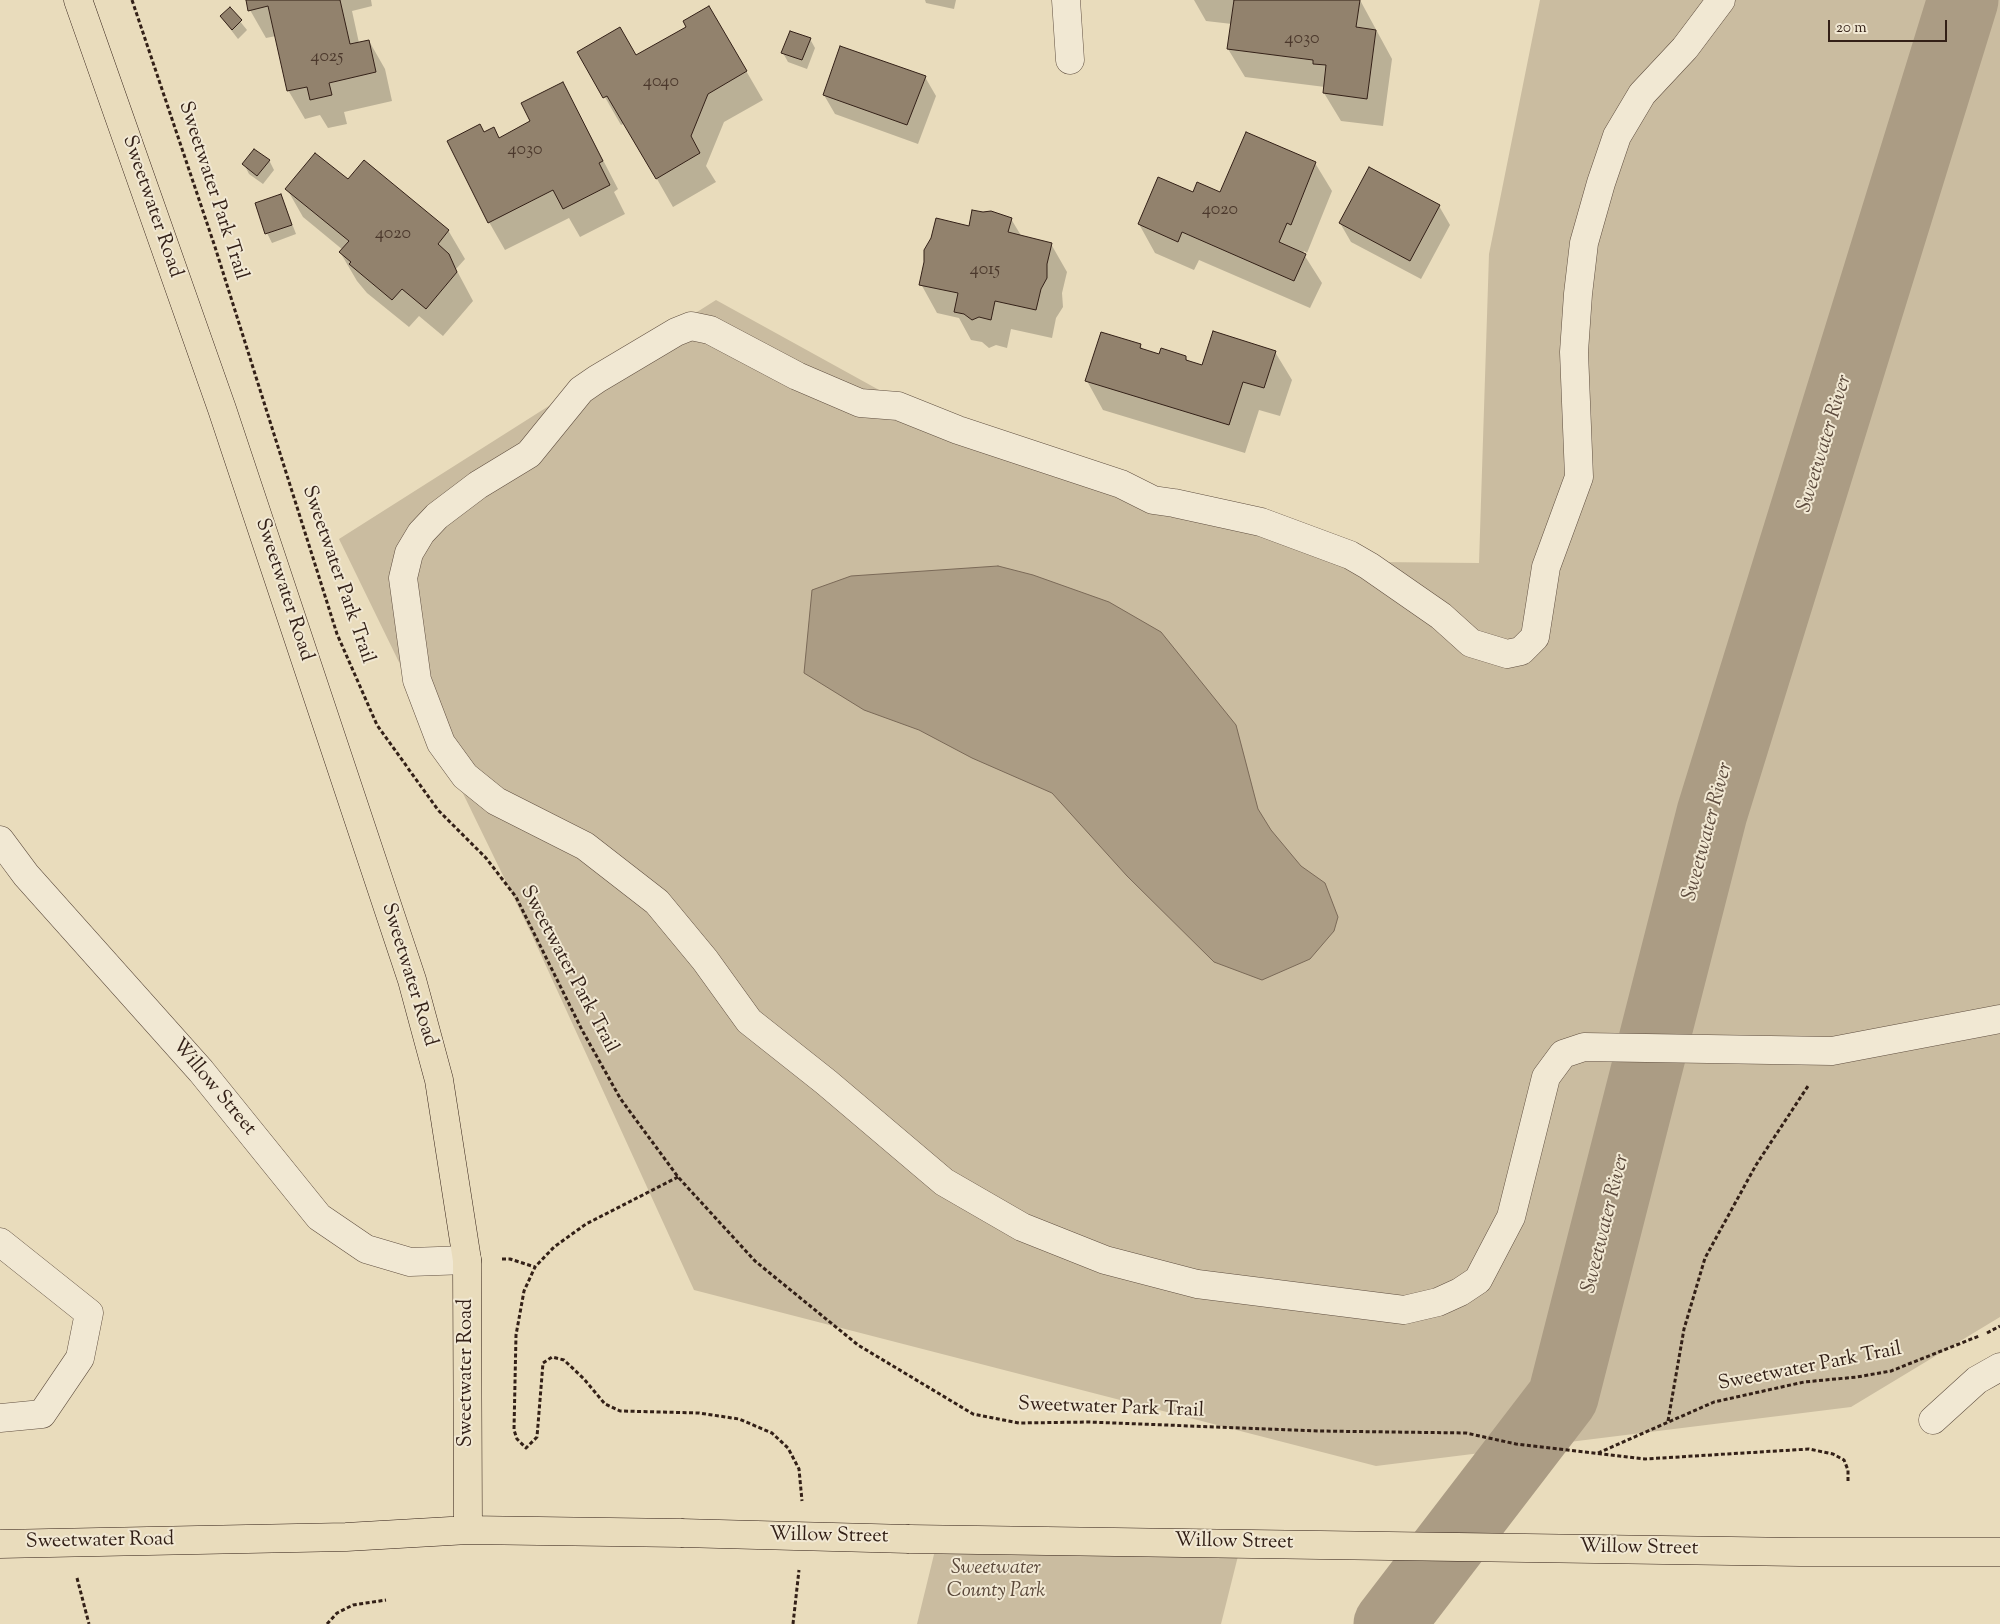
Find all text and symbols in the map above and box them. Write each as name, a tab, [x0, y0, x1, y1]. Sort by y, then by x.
scale bar	[1830, 10, 1949, 42]
text: 20 m	[1836, 18, 1867, 39]
house number: 4030	[1284, 29, 1320, 51]
house number: 4025	[311, 47, 343, 69]
house number: 4040	[643, 72, 679, 94]
street label: Sweetwater Park Trail	[172, 99, 252, 283]
street label: Sweetwater Road	[115, 133, 187, 281]
house number: 4030	[507, 140, 543, 162]
house number: 4020	[1202, 200, 1238, 222]
house number: 4020	[375, 224, 411, 246]
house number: 4015	[970, 260, 1000, 282]
water label: Sweetwater River	[1793, 372, 1859, 516]
street label: Sweetwater Park Trail	[295, 483, 379, 667]
street label: Sweetwater Road	[249, 516, 317, 664]
water label: Sweetwater River	[1678, 760, 1740, 904]
street label: Sweetwater Park Trail	[514, 882, 622, 1058]
street label: Sweetwater Road	[375, 900, 441, 1050]
street label: Willow Street	[166, 1035, 260, 1141]
water label: Sweetwater River	[1578, 1152, 1636, 1296]
street label: Sweetwater Road	[456, 1299, 480, 1447]
street label: Sweetwater Park Trail	[1716, 1338, 1904, 1398]
street label: Sweetwater Park Trail	[1017, 1394, 1205, 1424]
street label: Willow Street	[769, 1524, 889, 1550]
street label: Sweetwater Road	[26, 1529, 174, 1555]
street label: Willow Street	[1174, 1530, 1294, 1556]
street label: Willow Street	[1579, 1536, 1699, 1562]
park label: Sweetwater County Park	[947, 1558, 1045, 1605]

